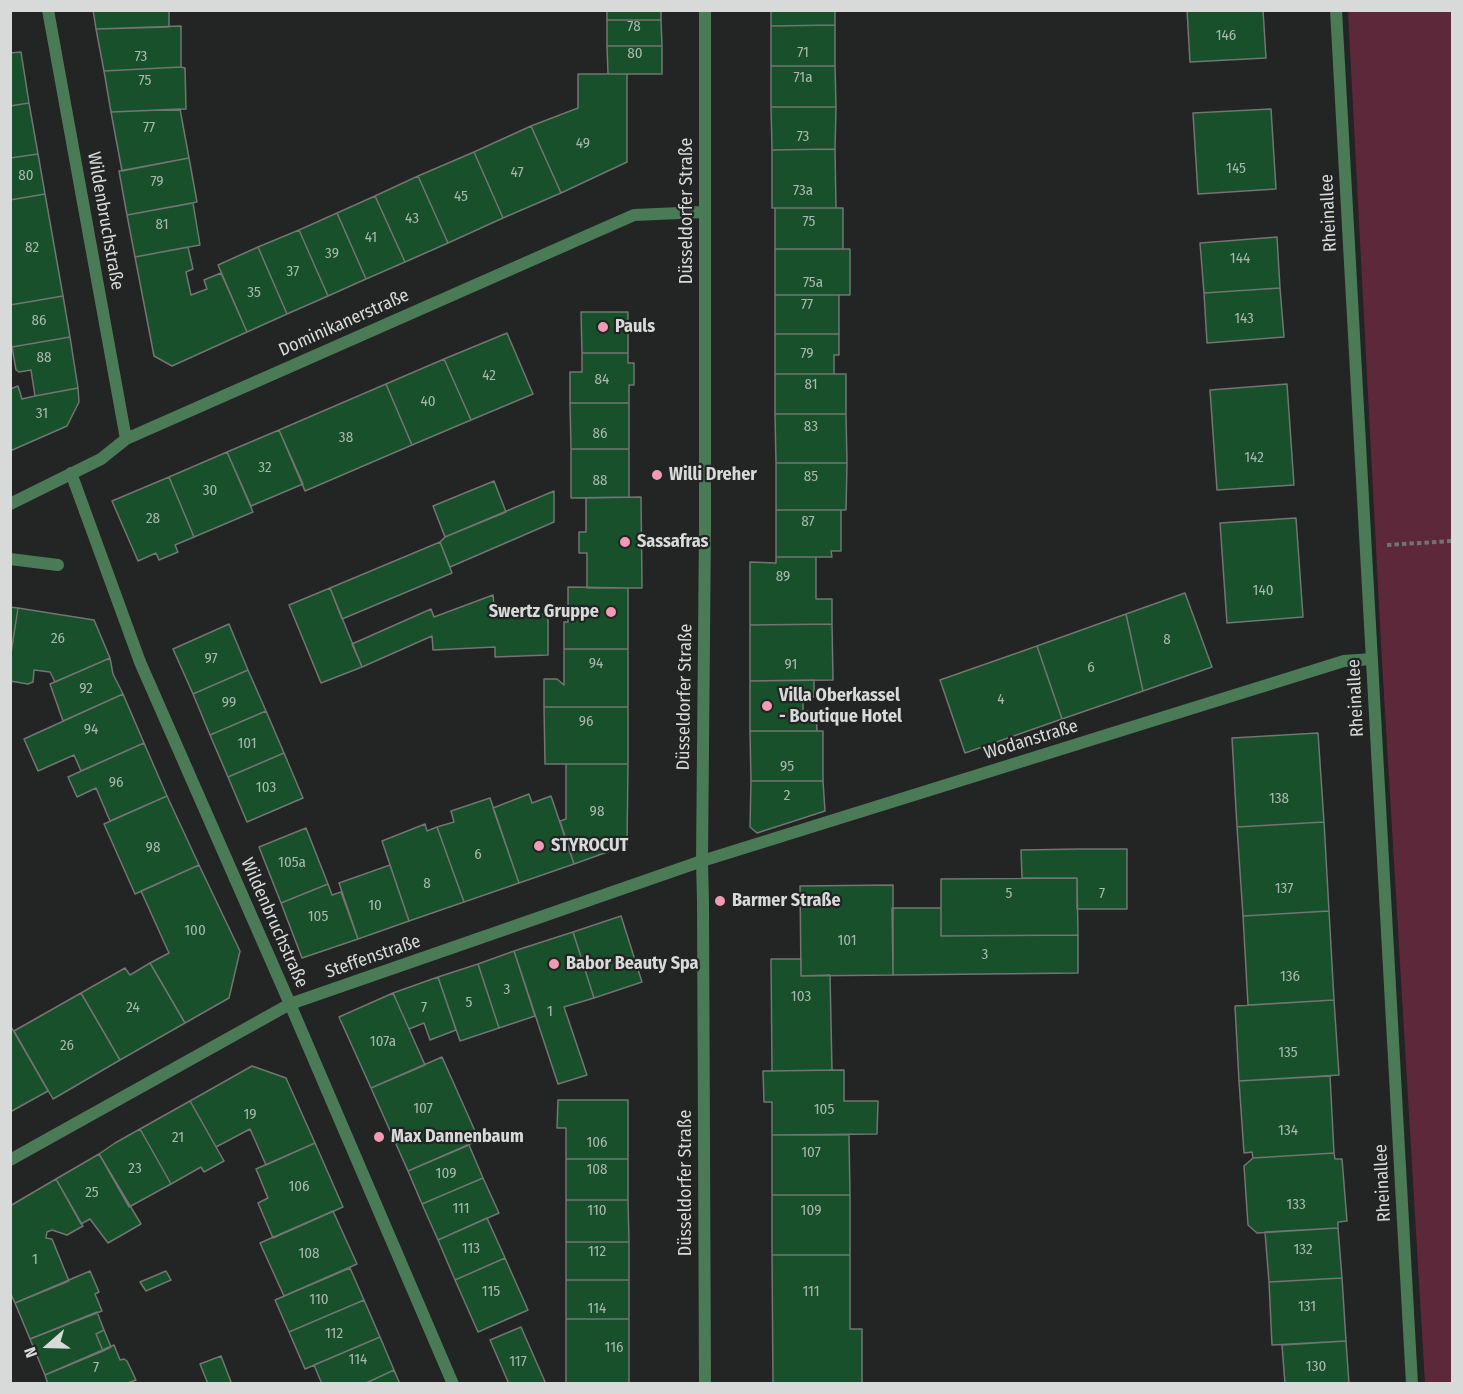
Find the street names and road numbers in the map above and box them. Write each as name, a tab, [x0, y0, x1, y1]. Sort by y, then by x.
street label: Düsseldorfer Straße	[676, 138, 698, 284]
street label: Wildenbruchstraße	[82, 150, 128, 292]
street label: Rheinallee	[1316, 173, 1342, 253]
street label: Dominikanerstraße	[276, 285, 412, 361]
street label: Düsseldorfer Straße	[673, 624, 697, 770]
street label: Rheinallee	[1343, 658, 1369, 738]
street label: Wodanstraße	[981, 715, 1081, 765]
street label: Wildenbruchstraße	[236, 855, 312, 991]
street label: Steffenstraße	[323, 931, 423, 983]
street label: Düsseldorfer Straße	[675, 1110, 697, 1256]
street label: Rheinallee	[1370, 1143, 1396, 1223]

